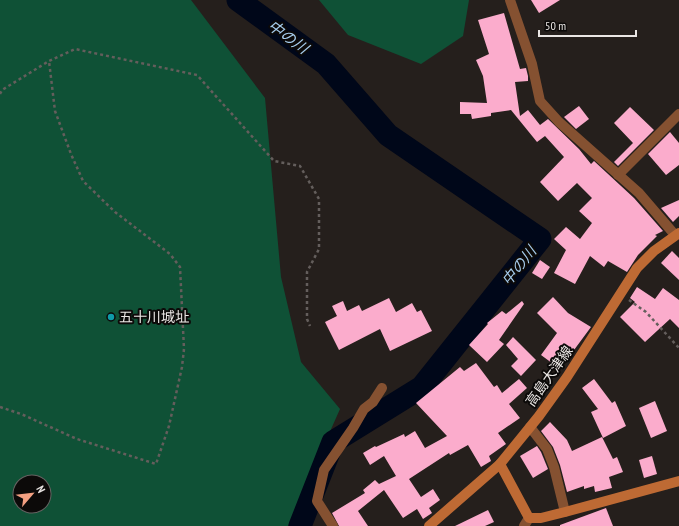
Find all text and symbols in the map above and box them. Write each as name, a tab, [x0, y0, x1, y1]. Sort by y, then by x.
scale bar	[539, 12, 636, 38]
water label: 中の川	[265, 16, 314, 59]
text: 50 m	[545, 18, 566, 33]
water label: 中の川	[497, 241, 541, 289]
place label: 五十川城址	[119, 308, 189, 326]
marker: 五十川城址	[106, 312, 116, 322]
street label: 高島大津線	[522, 342, 576, 410]
north arrow	[12, 474, 52, 514]
text: N	[33, 483, 48, 495]

